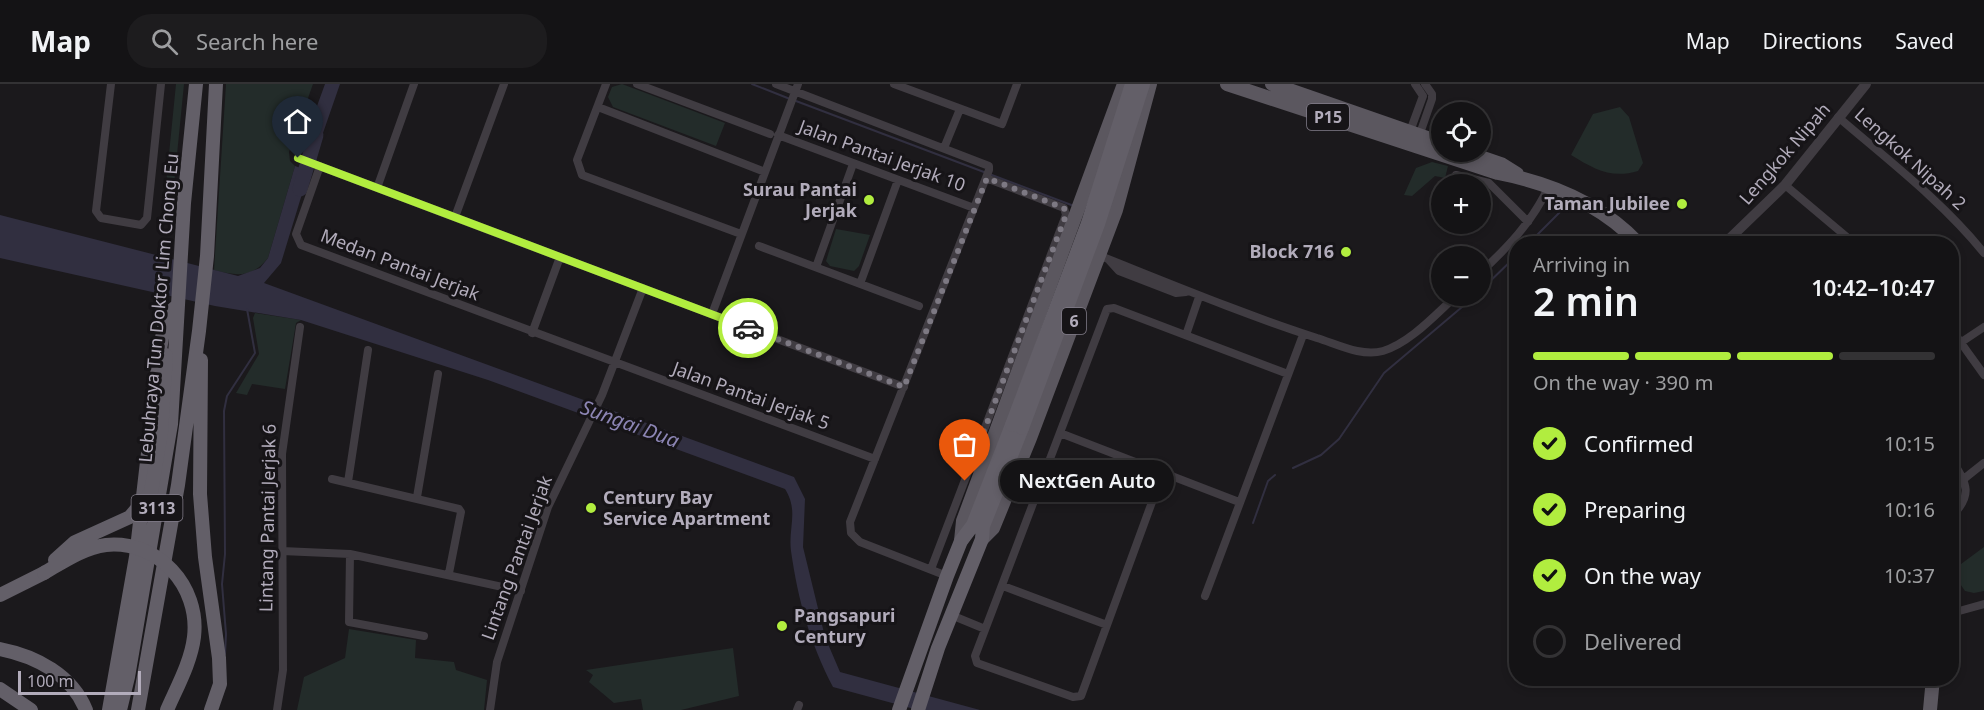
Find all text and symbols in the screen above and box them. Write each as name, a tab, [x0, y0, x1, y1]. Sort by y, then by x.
search box	[127, 14, 547, 68]
text: Map	[30, 22, 91, 60]
icon: search	[148, 25, 181, 58]
text: Search here	[196, 26, 318, 56]
text: Map	[1686, 27, 1730, 55]
text: Directions	[1763, 27, 1862, 55]
text: Saved	[1895, 27, 1954, 55]
pin	[272, 96, 323, 158]
street label: Lengkok Nipah	[1733, 97, 1835, 209]
map controls	[1431, 102, 1491, 306]
button: locate	[1431, 102, 1491, 162]
street label: Lengkok Nipah 2	[1850, 102, 1972, 215]
road number: P15	[1307, 104, 1349, 130]
icon: home	[281, 105, 314, 138]
street label: Jalan Pantai Jerjak 10	[794, 113, 969, 196]
street label: Lebuhraya Tun Doktor Lim Chong Eu	[133, 152, 183, 463]
button: +	[1431, 174, 1491, 234]
place label: Surau Pantai Jerjak	[743, 177, 858, 222]
place label: Taman Jubilee	[1544, 191, 1670, 215]
marker: Surau Pantai Jerjak	[862, 193, 876, 207]
marker: Taman Jubilee	[1675, 197, 1689, 211]
street label: Medan Pantai Jerjak	[317, 223, 484, 306]
place label: Block 716	[1249, 239, 1334, 263]
marker: Block 716	[1339, 245, 1353, 259]
button: −	[1431, 246, 1491, 306]
text: Arriving in	[1533, 251, 1630, 278]
text: 10:42–10:47	[1811, 272, 1935, 302]
text: 2 min	[1533, 274, 1639, 327]
courier	[718, 298, 778, 358]
road number: 6	[1062, 308, 1086, 334]
icon: car	[732, 312, 765, 345]
street label: Jalan Pantai Jerjak 5	[668, 355, 833, 435]
text: On the way · 390 m	[1533, 369, 1713, 396]
water label: Sungai Dua	[577, 393, 683, 454]
pin	[939, 419, 990, 481]
street label: Lintang Pantai Jerjak 6	[253, 424, 281, 612]
icon: check	[1533, 427, 1566, 460]
icon: bag	[948, 428, 981, 461]
text: Confirmed	[1584, 428, 1694, 458]
text: 10:15	[1884, 430, 1935, 457]
callout: NextGen Auto	[1001, 460, 1175, 502]
text: NextGen Auto	[1018, 467, 1156, 494]
street label: Lintang Pantai Jerjak	[475, 472, 557, 643]
place label: Century Bay Service Apartment	[603, 485, 771, 530]
icon: check	[1533, 493, 1566, 526]
text: Preparing	[1584, 494, 1686, 524]
road number: 3113	[132, 495, 182, 521]
text: 10:16	[1884, 496, 1935, 523]
marker: Century Bay Service Apartment	[584, 501, 598, 515]
icon: check	[1533, 559, 1566, 592]
text: On the way	[1584, 560, 1701, 590]
text: 10:37	[1884, 562, 1935, 589]
place label: Pangsapuri Century	[794, 603, 895, 648]
marker: Pangsapuri Century	[775, 619, 789, 633]
text: Delivered	[1584, 626, 1682, 656]
scale bar	[18, 668, 141, 696]
text: 100 m	[27, 670, 74, 692]

